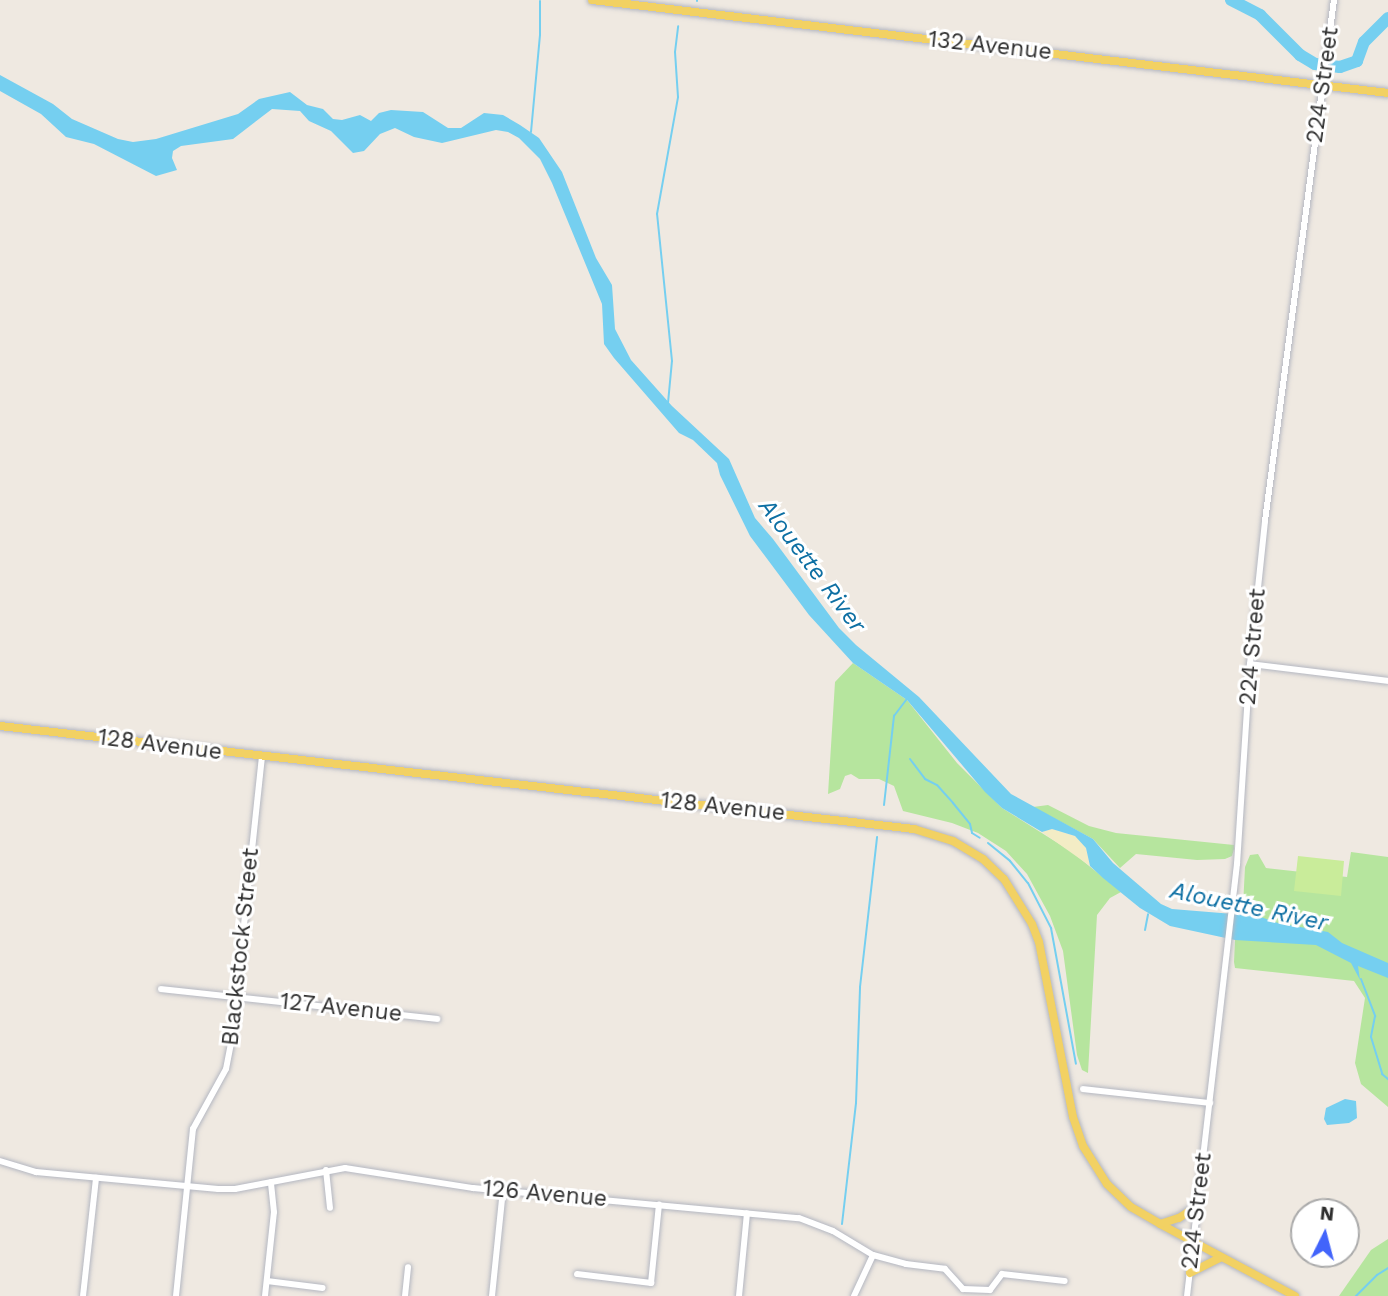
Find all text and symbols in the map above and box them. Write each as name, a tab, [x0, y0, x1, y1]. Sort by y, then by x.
street label: 224 Street	[1301, 25, 1345, 145]
street label: 132 Avenue	[926, 26, 1054, 66]
water label: Alouette River	[752, 493, 872, 639]
street label: 224 Street	[1234, 587, 1272, 707]
street label: 128 Avenue	[96, 724, 224, 766]
street label: 128 Avenue	[659, 787, 787, 827]
street label: Blackstock Street	[217, 846, 265, 1048]
water label: Alouette River	[1168, 876, 1330, 938]
street label: 127 Avenue	[278, 988, 404, 1028]
street label: 224 Street	[1176, 1151, 1218, 1271]
street label: 126 Avenue	[481, 1175, 609, 1213]
north arrow	[1290, 1198, 1360, 1268]
text: N	[1319, 1201, 1335, 1226]

